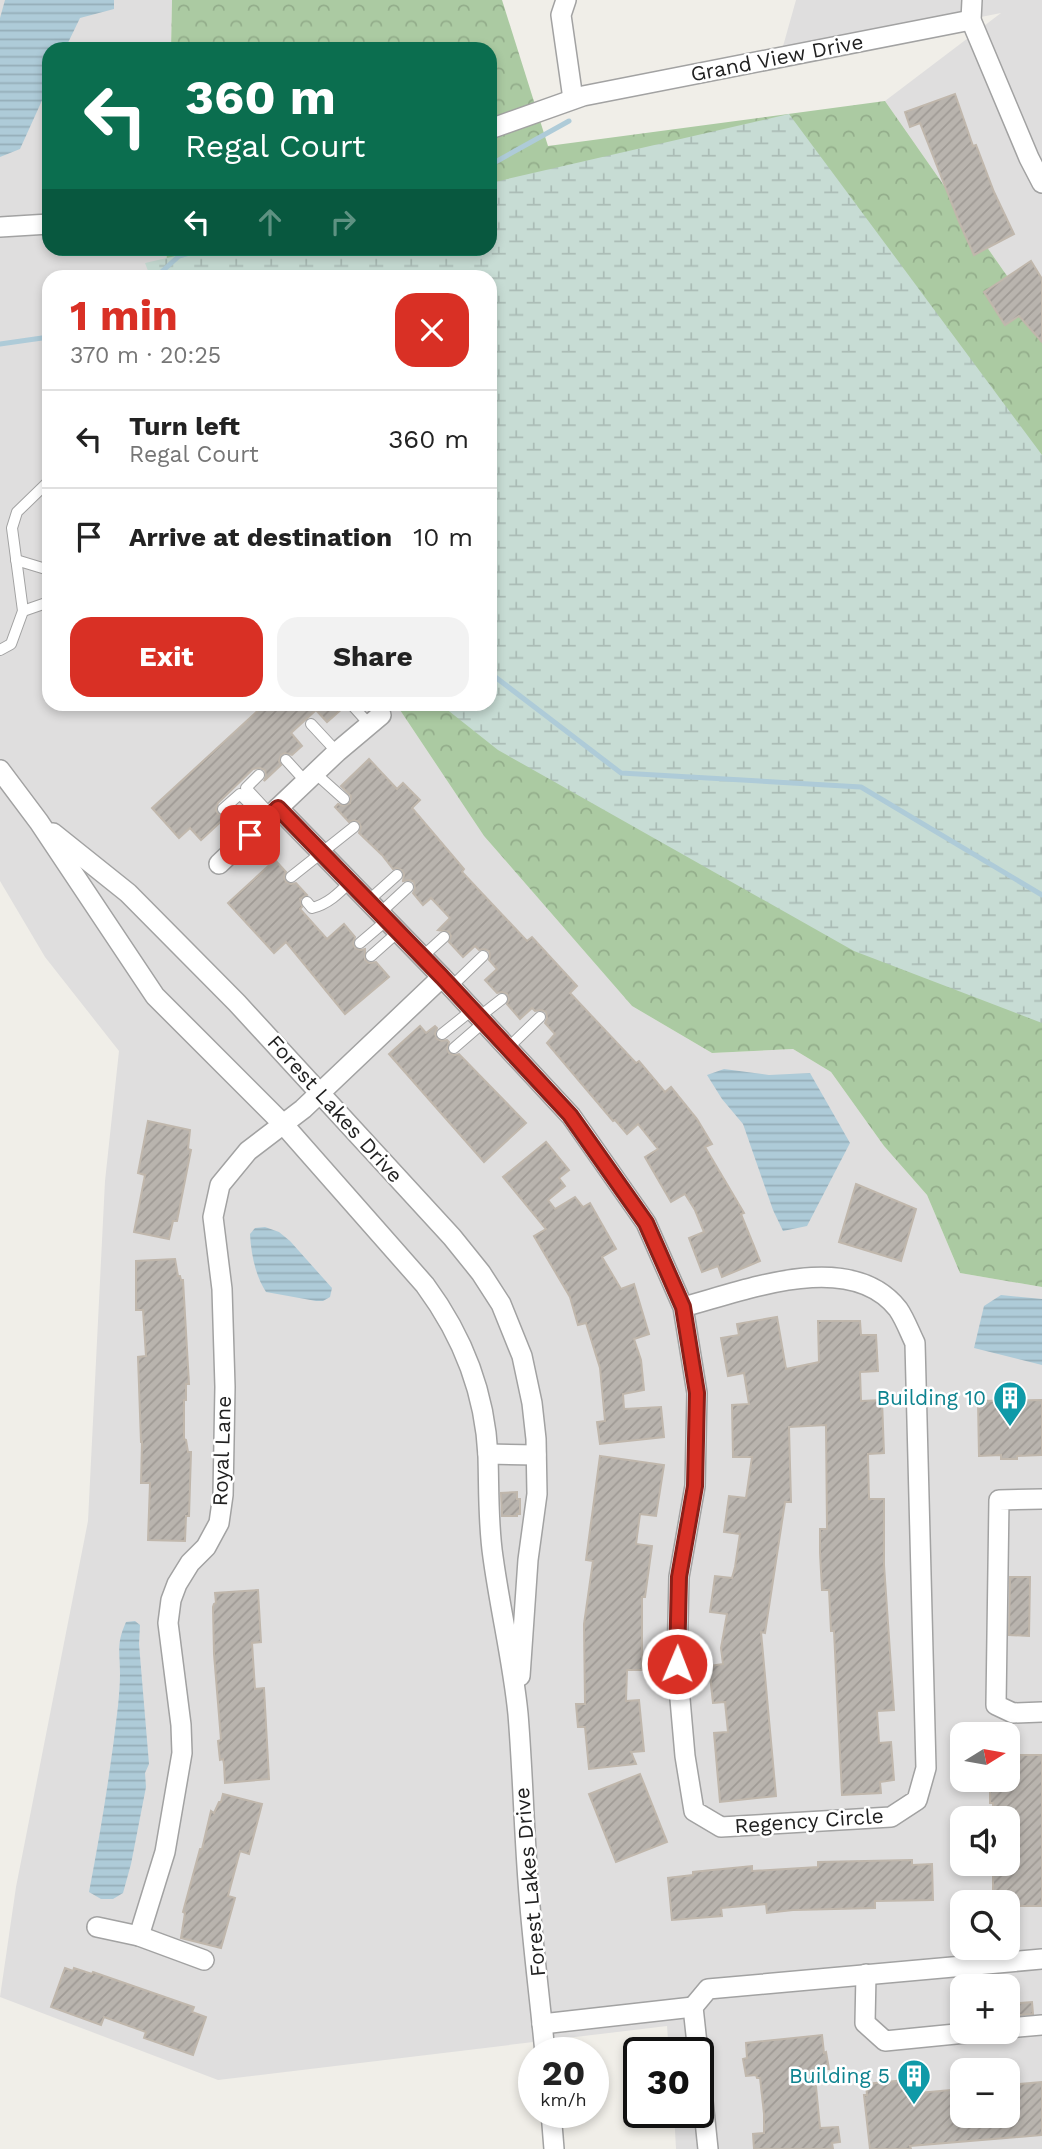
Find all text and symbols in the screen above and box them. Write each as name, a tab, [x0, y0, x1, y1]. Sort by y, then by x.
street label: Grand View Drive	[688, 28, 865, 87]
text: 360 m	[185, 68, 336, 126]
icon: left	[70, 70, 161, 161]
text: Regal Court	[185, 127, 365, 165]
icon: left	[178, 203, 216, 241]
icon: ahead	[251, 203, 289, 241]
icon: right	[324, 203, 362, 241]
text: 1 min	[70, 291, 178, 340]
button: close	[395, 293, 469, 367]
text: 370 m · 20:25	[70, 342, 221, 369]
text: Turn left	[129, 411, 240, 441]
icon: left	[70, 420, 108, 458]
text: 360 m	[388, 424, 469, 454]
text: Regal Court	[129, 441, 259, 468]
icon: arrive	[70, 518, 108, 556]
text: Arrive at destination	[129, 522, 392, 552]
text: 10 m	[413, 522, 473, 552]
button: Exit	[70, 617, 263, 697]
button: Share	[277, 617, 469, 697]
pin	[220, 805, 280, 865]
icon: arrive	[231, 816, 269, 854]
street label: Forest Lakes Drive	[262, 1030, 408, 1188]
building icon: Building 10	[991, 1379, 1029, 1428]
place label: Building 10	[876, 1385, 986, 1410]
street label: Royal Lane	[207, 1395, 236, 1507]
position arrow	[640, 1627, 714, 1701]
north arrow	[950, 1722, 1020, 1792]
map controls	[950, 1722, 1020, 2128]
street label: Forest Lakes Drive	[509, 1786, 550, 1978]
street label: Regency Circle	[734, 1803, 884, 1838]
button: sound	[950, 1806, 1020, 1876]
button: search	[950, 1890, 1020, 1960]
button: +	[950, 1974, 1020, 2044]
speed limit sign: 30	[623, 2037, 714, 2128]
text: 20	[542, 2052, 585, 2094]
building icon: Building 5	[895, 2057, 933, 2106]
button: −	[950, 2058, 1020, 2128]
place label: Building 5	[789, 2063, 890, 2088]
text: km/h	[540, 2089, 587, 2110]

